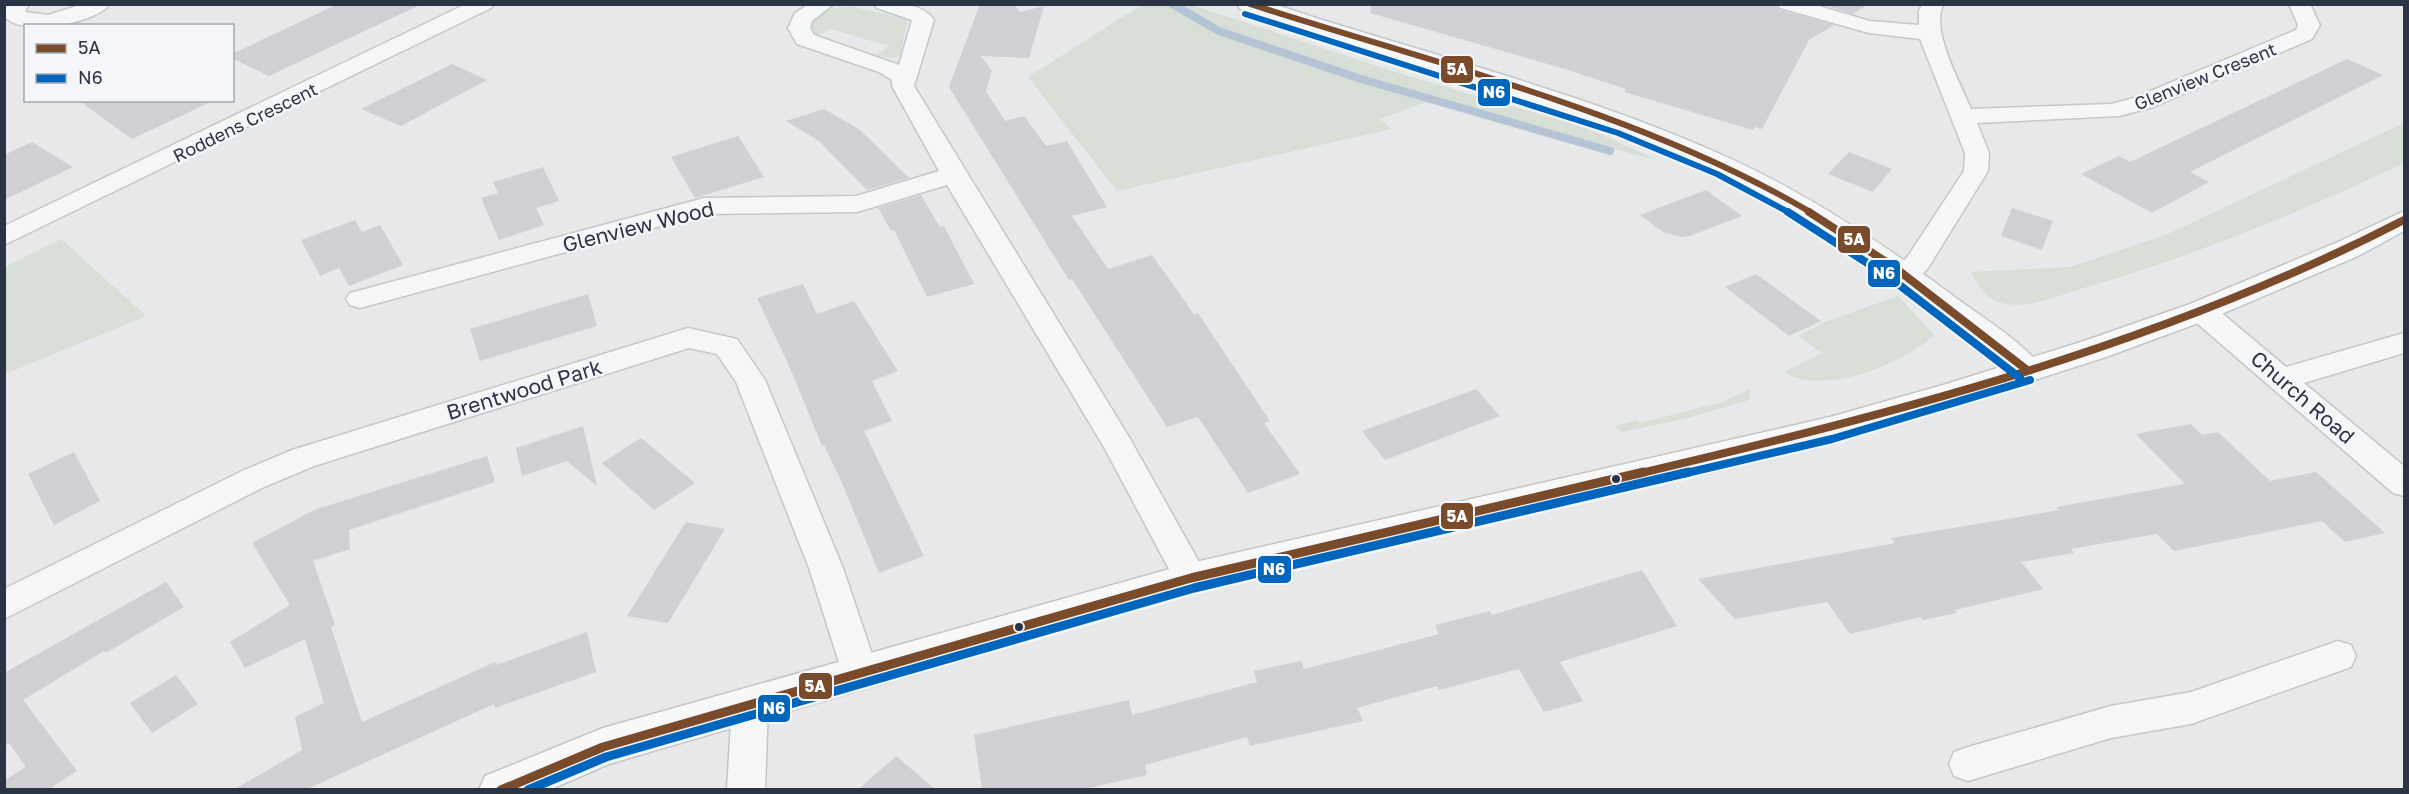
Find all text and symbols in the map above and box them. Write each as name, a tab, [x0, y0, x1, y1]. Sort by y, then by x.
legend	[24, 24, 234, 102]
text: 5A	[78, 36, 101, 58]
street label: Glenview Cresent	[2131, 37, 2279, 115]
line badge: 5A	[1440, 55, 1474, 84]
text: 5A	[1446, 59, 1468, 79]
text: N6	[78, 66, 103, 88]
street label: Roddens Crescent	[169, 77, 321, 167]
line badge: N6	[1477, 78, 1511, 107]
text: N6	[1483, 82, 1505, 102]
street label: Glenview Wood	[560, 195, 716, 257]
line badge: 5A	[1837, 225, 1871, 254]
text: 5A	[1843, 229, 1865, 249]
line badge: N6	[1867, 259, 1901, 288]
text: N6	[1873, 263, 1895, 283]
street label: Church Road	[2246, 345, 2360, 449]
street label: Brentwood Park	[443, 353, 605, 425]
unlabelled marker	[1610, 473, 1622, 485]
line badge: 5A	[1440, 502, 1474, 530]
text: 5A	[1446, 506, 1468, 526]
line badge: N6	[1257, 555, 1292, 584]
text: N6	[1263, 559, 1285, 579]
unlabelled marker	[1013, 621, 1025, 633]
line badge: 5A	[798, 672, 833, 700]
text: 5A	[804, 676, 826, 696]
line badge: N6	[757, 694, 791, 723]
text: N6	[763, 698, 785, 718]

